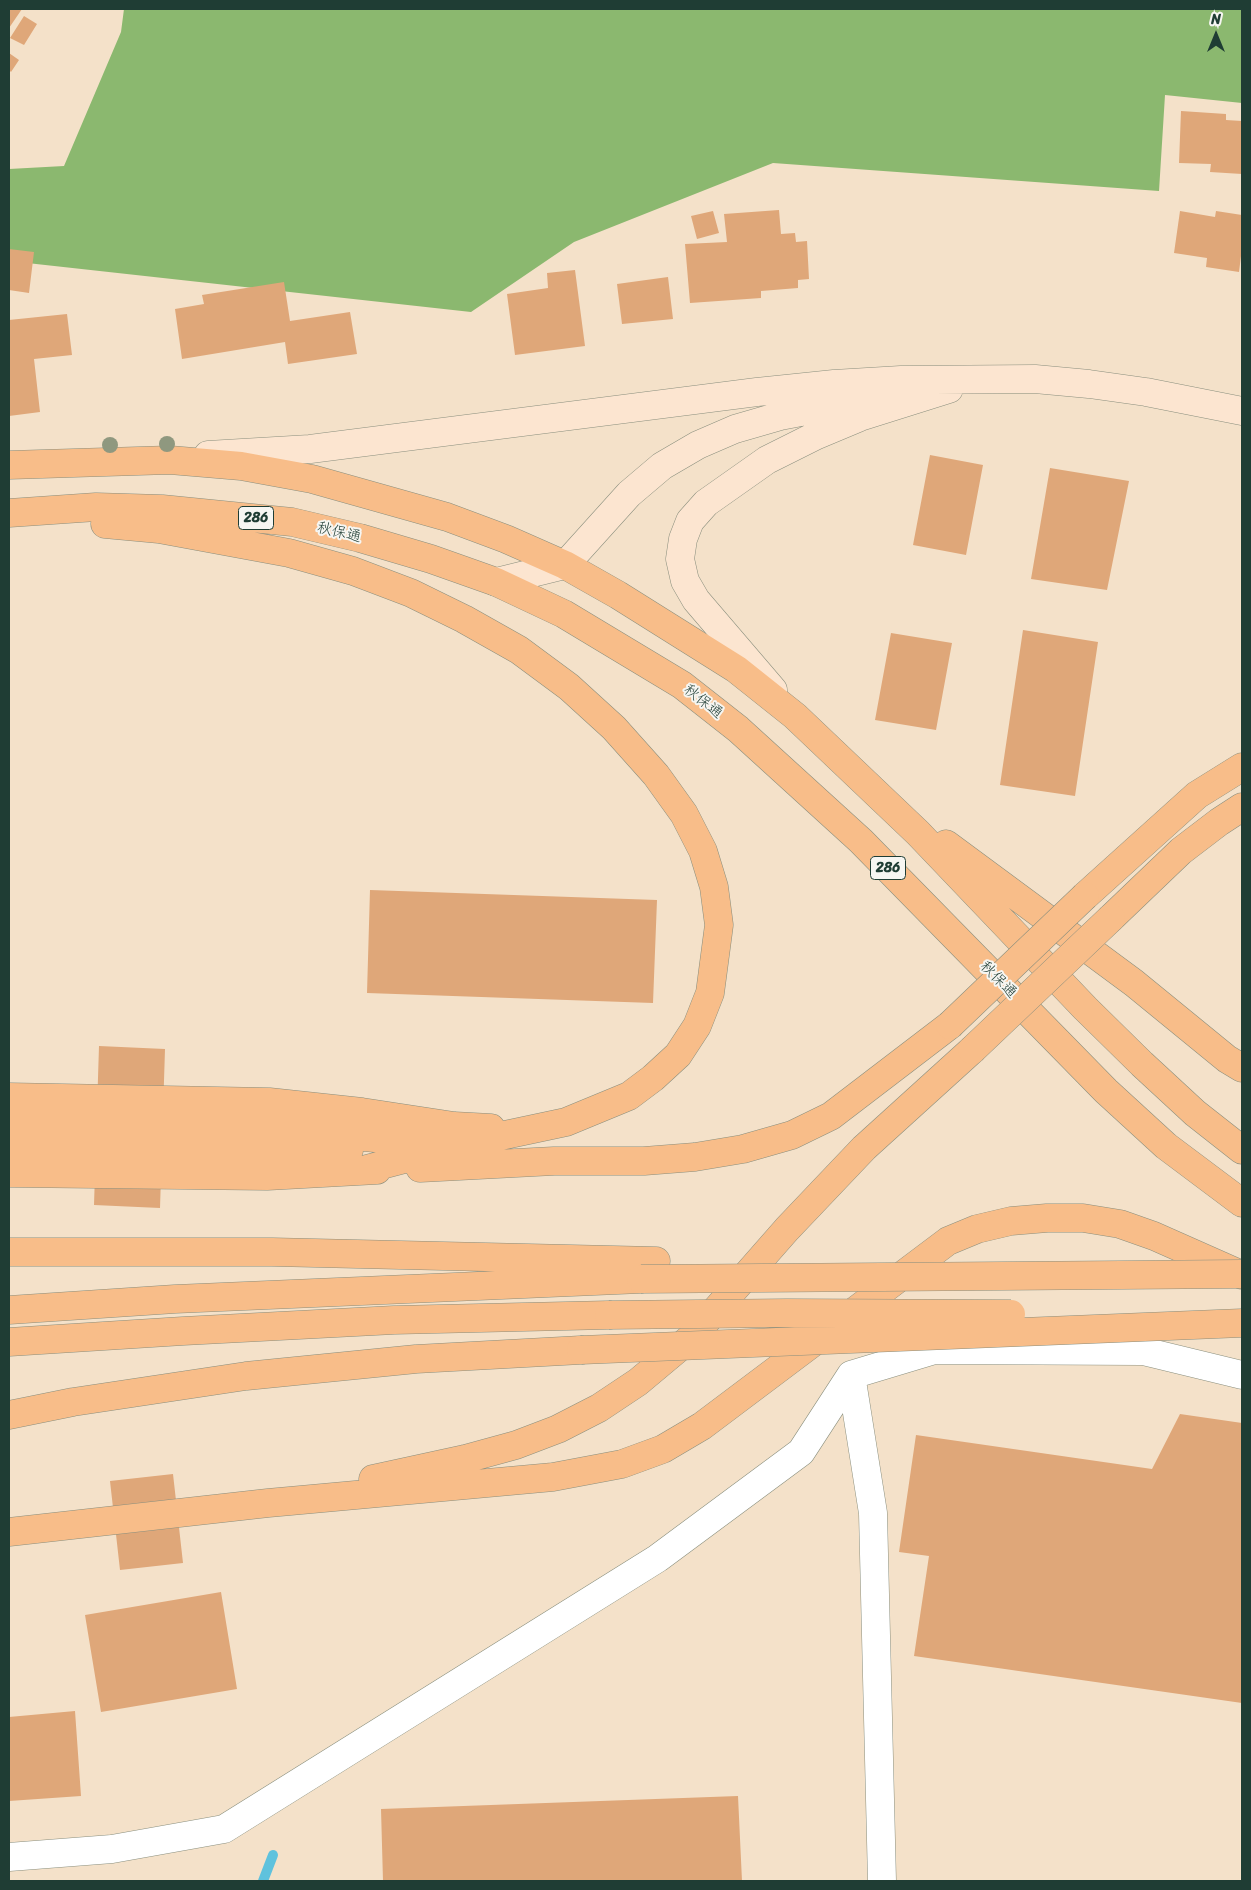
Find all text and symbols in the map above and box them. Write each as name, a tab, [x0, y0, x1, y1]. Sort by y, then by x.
text: N	[1211, 7, 1221, 32]
north arrow	[1191, 10, 1241, 60]
road number: 286	[238, 506, 274, 530]
street label: 秋保通	[315, 519, 363, 547]
street label: 秋保通	[680, 681, 726, 723]
road number: 286	[870, 856, 906, 880]
street label: 秋保通	[976, 958, 1020, 1002]

